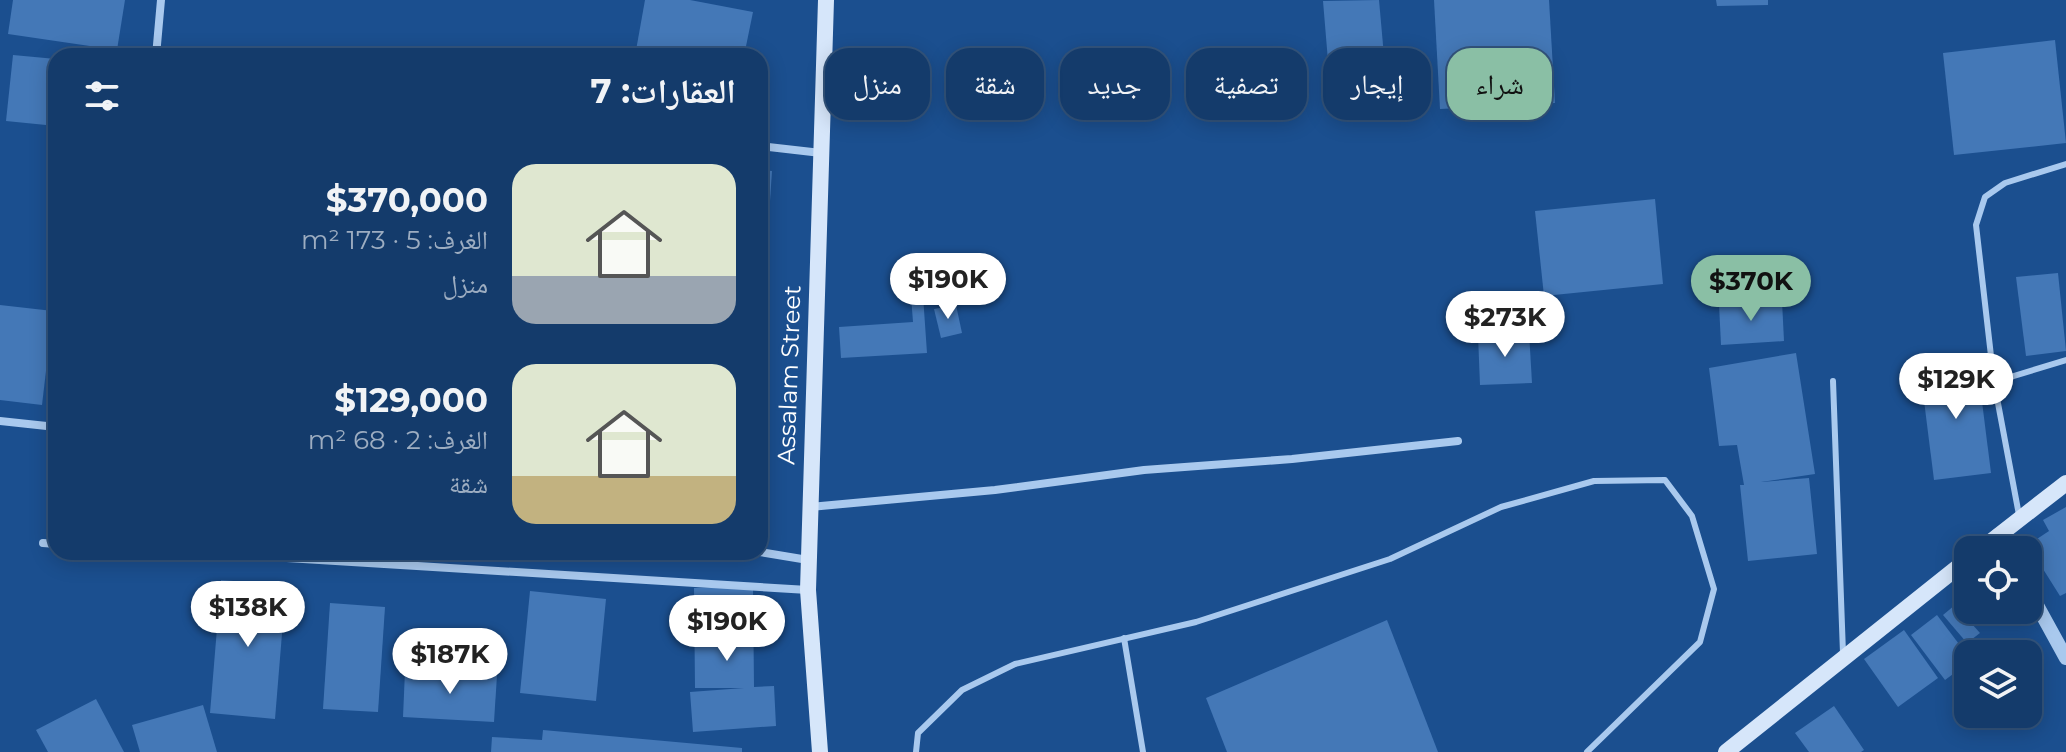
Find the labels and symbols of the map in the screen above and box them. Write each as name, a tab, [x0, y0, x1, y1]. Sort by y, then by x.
pin: $190K	[892, 253, 1004, 321]
pin: $370K	[1695, 255, 1807, 323]
street label: Assalam Street	[771, 284, 807, 465]
pin: $273K	[1449, 291, 1561, 359]
pin: $129K	[1900, 353, 2012, 421]
pin: $138K	[192, 581, 304, 649]
pin: $190K	[671, 595, 783, 663]
pin: $187K	[394, 628, 506, 696]

